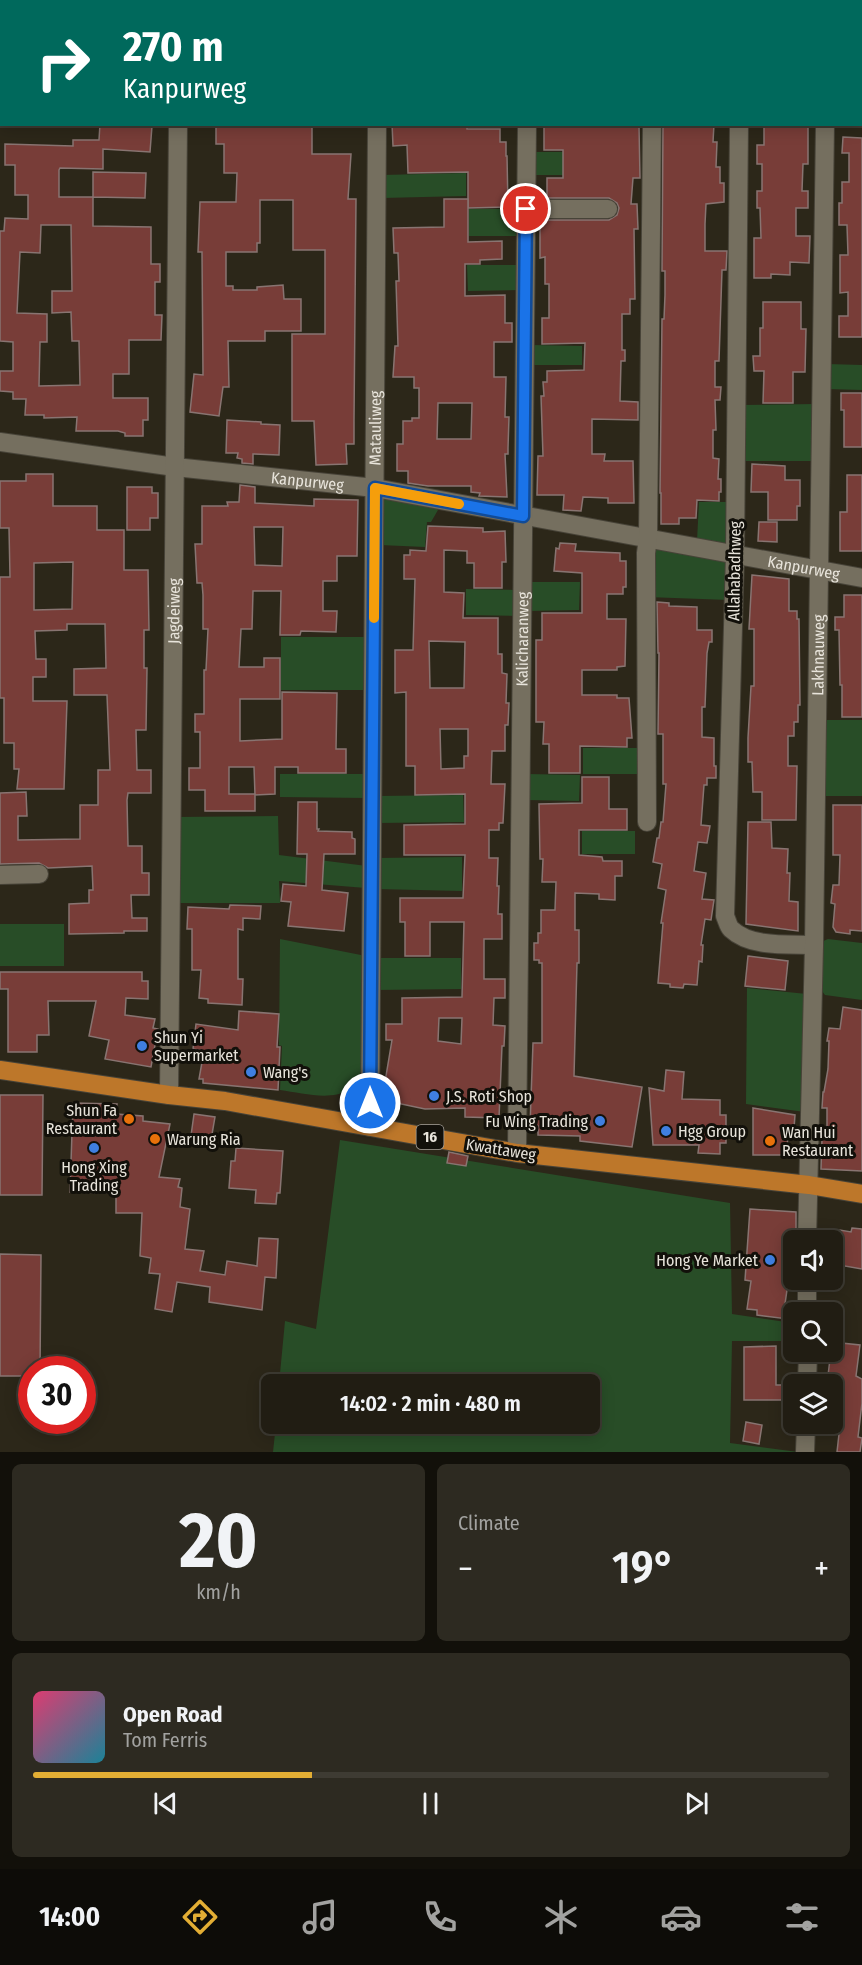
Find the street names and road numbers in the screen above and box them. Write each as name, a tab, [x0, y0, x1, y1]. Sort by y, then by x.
street label: Matauliweg	[366, 390, 385, 465]
street label: Kanpurweg	[270, 468, 345, 495]
street label: Allahabadhweg	[724, 520, 745, 621]
street label: Kanpurweg	[766, 552, 842, 584]
street label: Jagdeiweg	[164, 578, 184, 644]
street label: Kalicharanweg	[513, 591, 532, 687]
street label: Lakhnauweg	[808, 614, 828, 696]
road number: 16	[416, 1125, 444, 1149]
street label: Kwattaweg	[465, 1135, 538, 1164]

